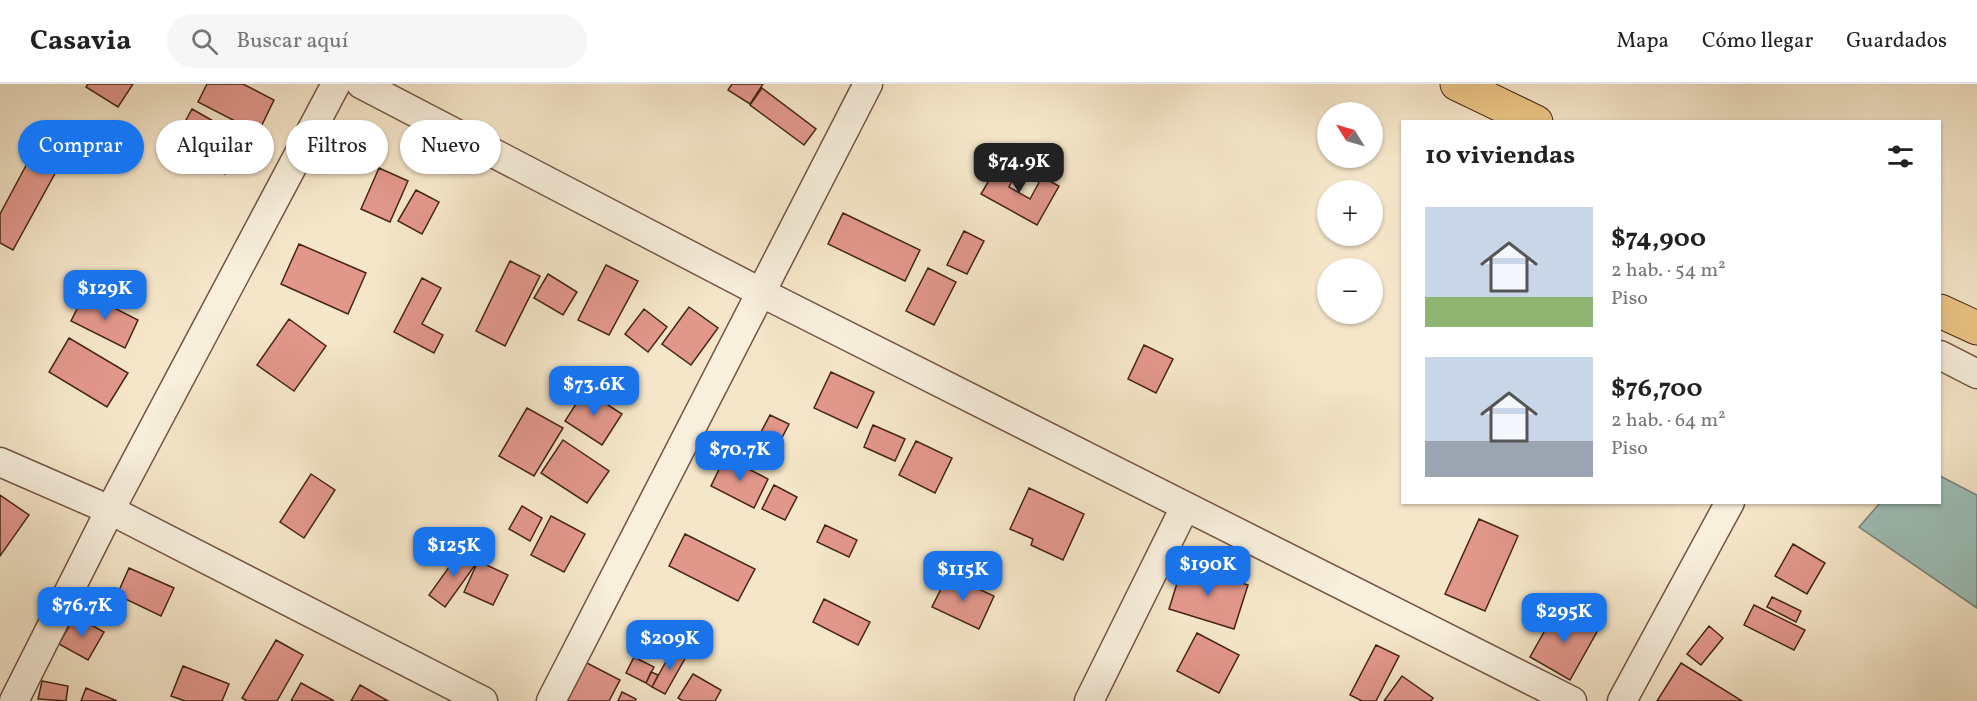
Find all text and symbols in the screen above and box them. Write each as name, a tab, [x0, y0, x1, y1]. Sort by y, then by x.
search box	[167, 14, 587, 68]
text: Casavia	[30, 22, 131, 61]
icon: search	[188, 25, 221, 58]
text: Buscar aquí	[236, 26, 348, 57]
text: Mapa	[1616, 27, 1669, 56]
text: Cómo llegar	[1702, 27, 1813, 56]
text: Guardados	[1846, 27, 1947, 56]
north arrow	[1317, 102, 1383, 168]
map controls	[1317, 102, 1383, 324]
chip: Comprar	[18, 120, 144, 174]
chip: Alquilar	[156, 120, 274, 174]
chip: Filtros	[286, 120, 388, 174]
chip: Nuevo	[400, 120, 501, 174]
text: 10 viviendas	[1425, 138, 1575, 174]
icon: filters	[1884, 140, 1917, 173]
pin: $74.9K	[970, 143, 1068, 194]
text: $74.9K	[988, 148, 1050, 176]
button: +	[1317, 180, 1383, 246]
text: $74,900	[1611, 221, 1706, 257]
icon: home	[1473, 231, 1545, 303]
text: 2 hab. · 54 m²	[1611, 257, 1726, 285]
button: −	[1317, 258, 1383, 324]
pin: $129K	[63, 270, 147, 321]
text: $129K	[77, 275, 133, 303]
text: Piso	[1611, 285, 1648, 313]
pin: $73.6K	[545, 366, 643, 417]
text: $73.6K	[563, 371, 625, 399]
text: $76,700	[1611, 371, 1702, 407]
icon: home	[1473, 381, 1545, 453]
text: 2 hab. · 64 m²	[1611, 407, 1726, 435]
pin: $70.7K	[691, 431, 789, 482]
text: Piso	[1611, 435, 1648, 463]
text: $70.7K	[709, 436, 771, 464]
pin: $125K	[412, 527, 496, 578]
text: $125K	[427, 532, 481, 560]
pin: $190K	[1166, 546, 1250, 597]
pin: $115K	[921, 551, 1005, 602]
text: $190K	[1179, 551, 1237, 579]
text: $115K	[937, 556, 989, 584]
pin: $76.7K	[33, 587, 131, 638]
text: $76.7K	[52, 592, 112, 620]
pin: $295K	[1522, 593, 1606, 644]
text: $295K	[1536, 598, 1592, 626]
pin: $209K	[628, 620, 712, 671]
text: $209K	[640, 625, 700, 653]

